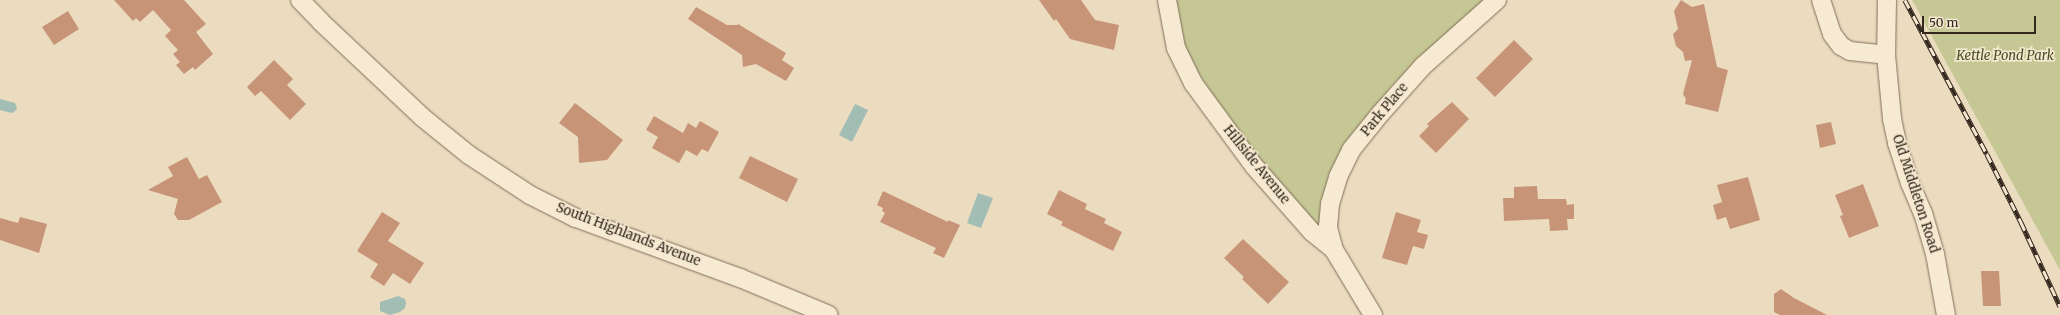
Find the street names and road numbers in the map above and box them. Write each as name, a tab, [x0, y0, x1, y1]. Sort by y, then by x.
street label: Park Place	[1358, 80, 1412, 140]
street label: Hillside Avenue	[1220, 123, 1292, 207]
street label: Old Middleton Road	[1889, 133, 1941, 255]
street label: South Highlands Avenue	[554, 200, 702, 270]

